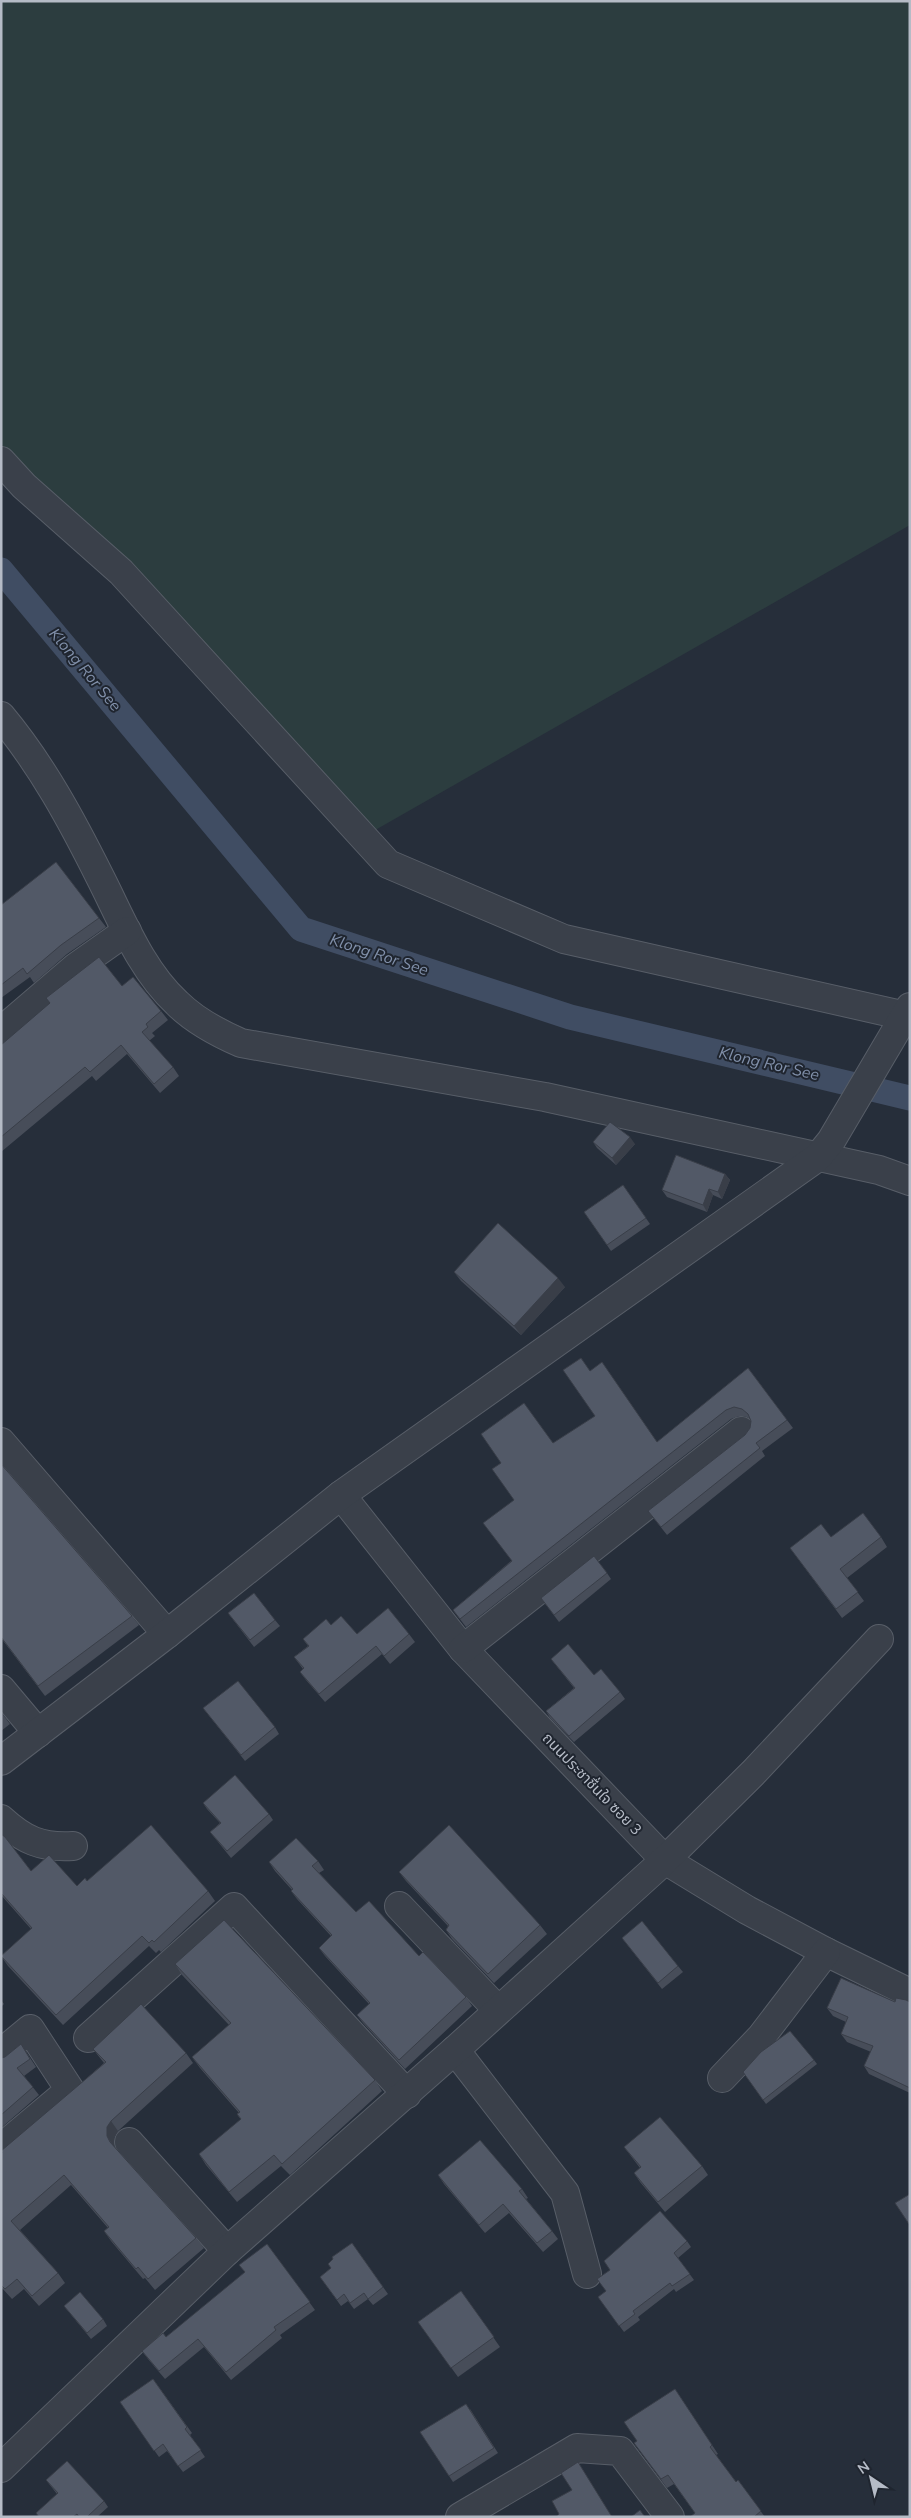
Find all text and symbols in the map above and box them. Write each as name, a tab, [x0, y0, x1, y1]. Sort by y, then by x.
water label: Klong Ror See	[44, 624, 127, 717]
water label: Klong Ror See	[327, 929, 431, 981]
water label: Klong Ror See	[717, 1042, 822, 1086]
street label: ถนนประชาชื่นใจ ซอย 3	[538, 1728, 647, 1840]
north arrow	[846, 2453, 896, 2503]
text: N	[854, 2457, 874, 2479]

